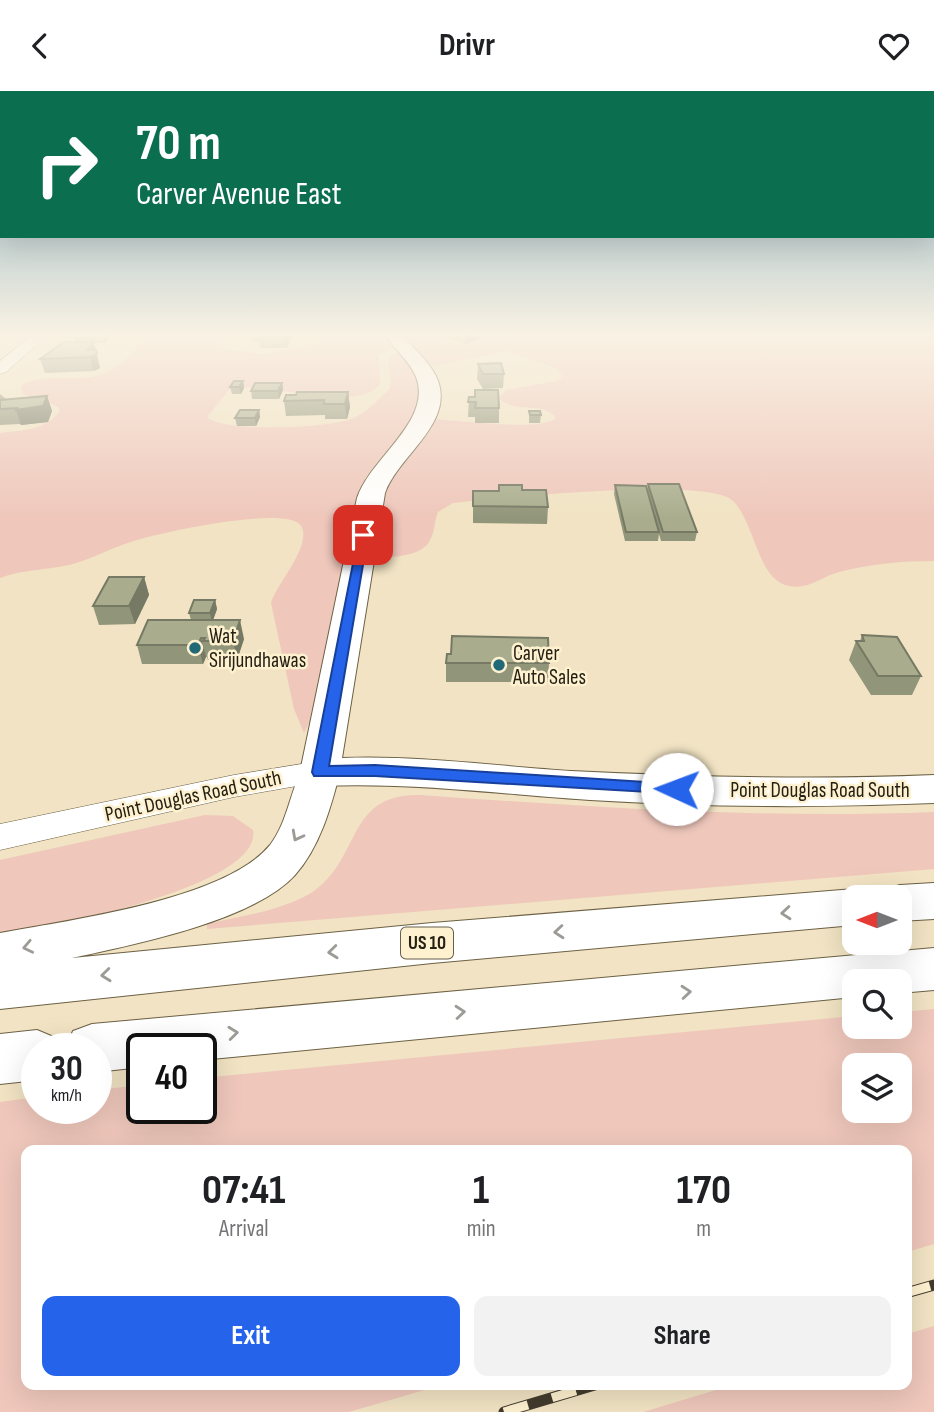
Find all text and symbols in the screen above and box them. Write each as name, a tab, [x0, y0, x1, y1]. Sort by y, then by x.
text: Drivr	[439, 26, 495, 65]
icon: back	[21, 27, 59, 65]
icon: heart	[875, 27, 913, 65]
text: 70 m	[136, 115, 221, 174]
icon: right	[21, 119, 112, 210]
text: Carver Avenue East	[136, 175, 342, 214]
pin	[333, 505, 393, 565]
icon: arrive	[344, 516, 382, 554]
place label: Wat Sirijundhawas	[209, 624, 306, 673]
marker: Wat Sirijundhawas	[187, 640, 203, 656]
place label: Carver Auto Sales	[512, 641, 586, 690]
marker: Carver Auto Sales	[491, 657, 507, 673]
position arrow	[640, 752, 714, 826]
street label: Point Douglas Road South	[103, 765, 283, 827]
street label: Point Douglas Road South	[730, 778, 910, 803]
one-way arrow	[292, 828, 306, 841]
north arrow	[842, 885, 912, 955]
map controls	[842, 885, 912, 1123]
one-way arrow	[780, 905, 791, 920]
one-way arrow	[553, 924, 564, 939]
road number: US 10	[401, 927, 453, 958]
one-way arrow	[22, 938, 34, 953]
one-way arrow	[327, 945, 339, 960]
one-way arrow	[101, 968, 112, 983]
button: search	[842, 969, 912, 1039]
one-way arrow	[681, 985, 692, 1000]
one-way arrow	[455, 1005, 466, 1020]
one-way arrow	[228, 1025, 239, 1040]
speed limit sign: 40	[126, 1033, 217, 1124]
text: 30	[50, 1048, 83, 1091]
button: layers	[842, 1053, 912, 1123]
text: km/h	[51, 1085, 82, 1106]
text: 07:41	[202, 1165, 286, 1216]
text: 1	[473, 1165, 489, 1216]
text: 170	[677, 1165, 731, 1216]
text: Arrival	[219, 1215, 269, 1243]
text: min	[467, 1215, 496, 1243]
text: m	[696, 1215, 711, 1243]
button: Exit	[42, 1296, 460, 1376]
button: Share	[474, 1296, 891, 1376]

